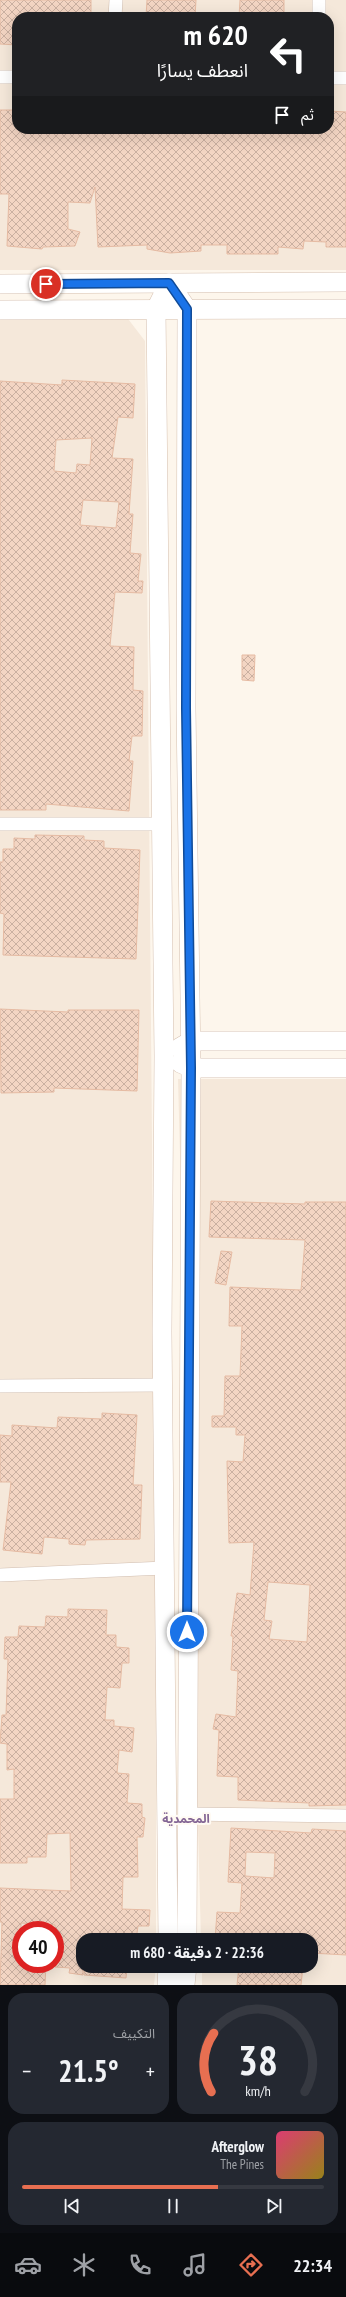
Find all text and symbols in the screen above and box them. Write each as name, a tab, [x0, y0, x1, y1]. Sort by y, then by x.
text: 620 m	[184, 16, 248, 53]
icon: left	[262, 28, 314, 80]
text: انعطف يسارًا	[157, 59, 248, 82]
icon: arrive	[271, 104, 293, 126]
text: ثم	[301, 105, 314, 124]
pin	[29, 267, 63, 301]
icon: arrive	[35, 273, 57, 295]
position arrow	[166, 1611, 208, 1653]
district label: المحمدية	[162, 1811, 210, 1826]
speed limit sign: 40	[12, 1921, 64, 1973]
text: 22:36 · 2 دقيقة · 680 m	[130, 1943, 264, 1962]
text: التكييف	[113, 2025, 155, 2042]
text: 38	[238, 2032, 277, 2085]
text: 21.5°	[58, 2051, 119, 2090]
text: −	[22, 2057, 31, 2085]
text: +	[146, 2057, 155, 2085]
text: km/h	[245, 2080, 270, 2099]
text: Afterglow	[212, 2137, 264, 2156]
text: The Pines	[220, 2156, 264, 2173]
icon: previous	[61, 2195, 83, 2217]
icon: pause	[162, 2195, 184, 2217]
icon: next	[263, 2195, 285, 2217]
icon: car	[14, 2251, 42, 2279]
icon: climate	[70, 2251, 98, 2279]
icon: phone	[126, 2251, 154, 2279]
icon: music	[181, 2251, 209, 2279]
icon: directions	[237, 2251, 265, 2279]
text: 22:34	[293, 2254, 332, 2277]

